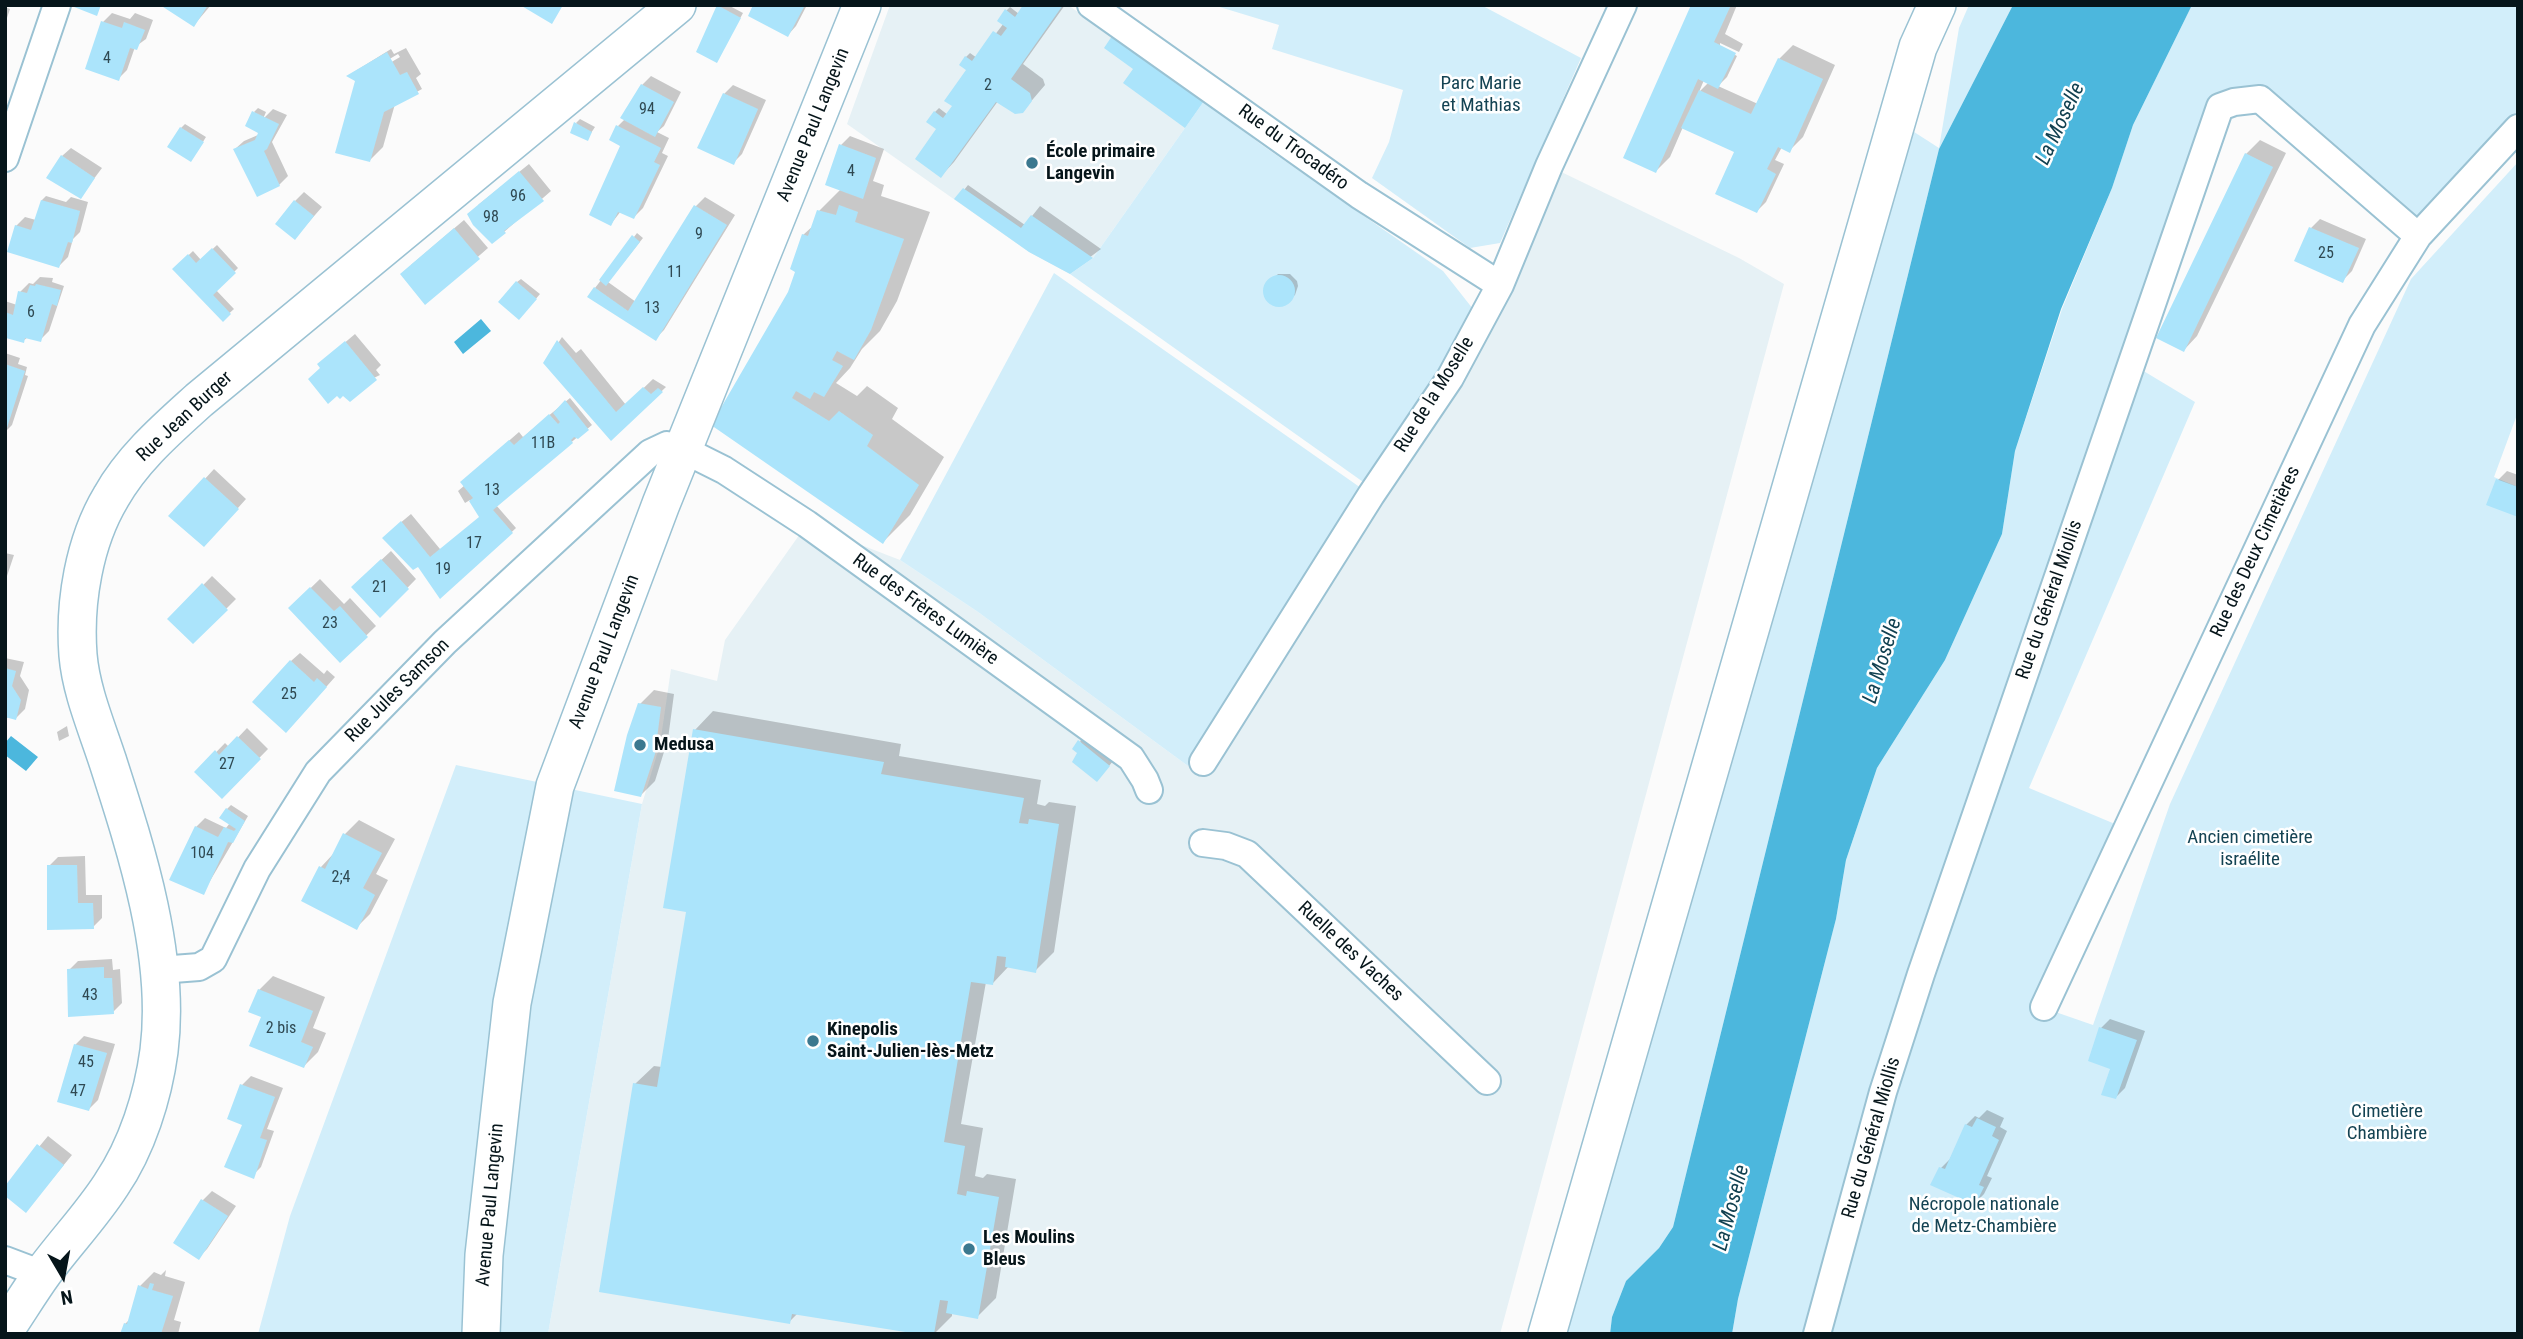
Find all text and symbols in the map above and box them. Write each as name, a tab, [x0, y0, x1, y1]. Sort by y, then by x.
street label: Avenue Paul Langevin	[773, 45, 855, 205]
house number: 4	[103, 49, 111, 69]
park label: Parc Marie et Mathias	[1441, 73, 1521, 117]
house number: 2	[984, 76, 992, 96]
water label: La Moselle	[2031, 79, 2091, 169]
house number: 94	[639, 100, 655, 120]
street label: Rue du Trocadéro	[1233, 100, 1353, 196]
place label: École primaire Langevin	[1046, 141, 1155, 185]
marker: École primaire Langevin	[1024, 155, 1040, 171]
house number: 4	[847, 162, 855, 182]
house number: 96	[510, 187, 526, 207]
house number: 98	[483, 208, 499, 228]
house number: 9	[695, 225, 703, 245]
house number: 25	[2318, 244, 2334, 264]
house number: 11	[667, 263, 683, 283]
house number: 13	[644, 299, 660, 319]
house number: 6	[27, 303, 35, 323]
street label: Rue de la Moselle	[1390, 333, 1480, 457]
street label: Rue Jean Burger	[132, 367, 238, 467]
house number: 11B	[531, 434, 555, 454]
street label: Rue des Deux Cimetières	[2206, 463, 2306, 641]
house number: 13	[484, 481, 500, 501]
street label: Rue du Général Miollis	[2012, 517, 2088, 683]
house number: 17	[466, 534, 482, 554]
street label: Rue des Frères Lumière	[848, 549, 1002, 671]
house number: 19	[435, 560, 451, 580]
street label: Avenue Paul Langevin	[565, 572, 645, 732]
house number: 21	[372, 578, 388, 598]
house number: 23	[322, 614, 338, 634]
water label: La Moselle	[1858, 615, 1908, 707]
street label: Rue Jules Samson	[341, 634, 455, 748]
house number: 25	[281, 685, 297, 705]
place label: Medusa	[654, 734, 714, 756]
marker: Medusa	[632, 737, 648, 753]
house number: 27	[219, 755, 235, 775]
park label: Ancien cimetière israélite	[2187, 827, 2313, 871]
house number: 104	[190, 844, 214, 864]
house number: 2;4	[331, 868, 351, 888]
street label: Ruelle des Vaches	[1292, 897, 1408, 1007]
house number: 43	[82, 986, 98, 1006]
house number: 2 bis	[266, 1019, 296, 1039]
place label: Kinepolis Saint-Julien-lès-Metz	[827, 1019, 994, 1063]
marker: Kinepolis Saint-Julien-lès-Metz	[805, 1033, 821, 1049]
house number: 45	[78, 1053, 94, 1073]
street label: Rue du Général Miollis	[1838, 1055, 1906, 1221]
house number: 47	[70, 1082, 86, 1102]
park label: Cimetière Chambière	[2347, 1101, 2427, 1145]
street label: Avenue Paul Langevin	[473, 1122, 509, 1288]
water label: La Moselle	[1708, 1162, 1756, 1254]
park label: Nécropole nationale de Metz-Chambière	[1909, 1194, 2059, 1238]
place label: Les Moulins Bleus	[983, 1227, 1075, 1271]
north arrow	[28, 1241, 98, 1311]
marker: Les Moulins Bleus	[961, 1241, 977, 1257]
text: N	[59, 1285, 74, 1310]

